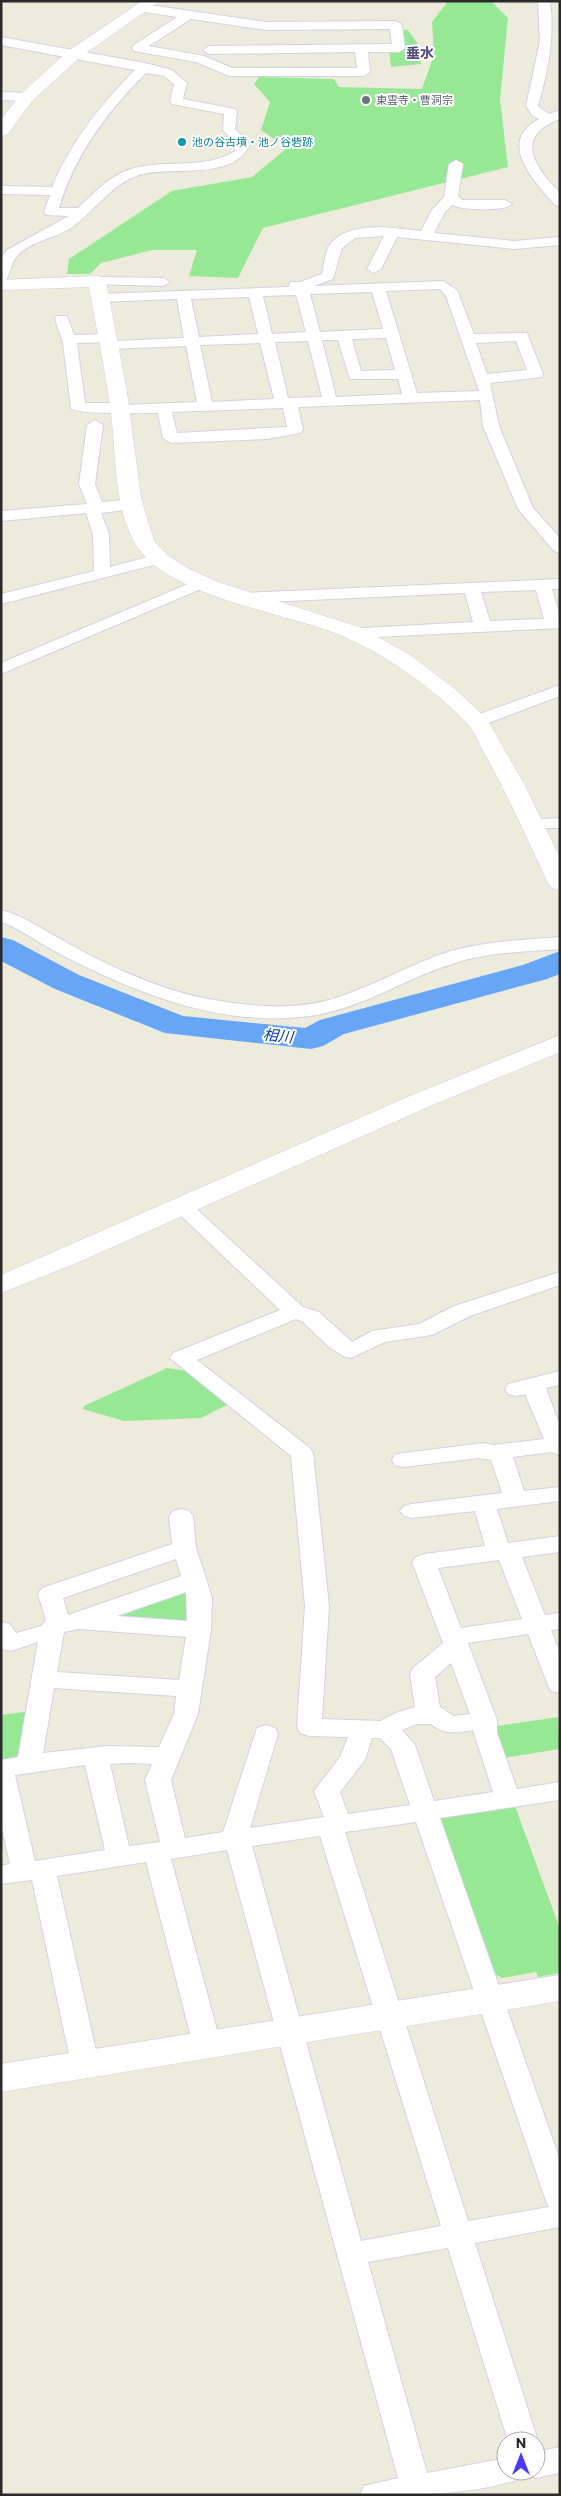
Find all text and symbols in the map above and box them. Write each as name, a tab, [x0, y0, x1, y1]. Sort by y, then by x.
district label: 垂水	[406, 44, 434, 61]
place label: 東雲寺・曹洞宗	[376, 93, 453, 106]
marker: 東雲寺・曹洞宗	[360, 94, 372, 106]
place label: 池の谷古墳・池ノ谷砦跡	[192, 135, 313, 148]
marker: 池の谷古墳・池ノ谷砦跡	[176, 136, 188, 148]
water label: 相川	[262, 1024, 296, 1046]
north arrow	[496, 2431, 546, 2481]
text: N	[516, 2434, 526, 2451]

